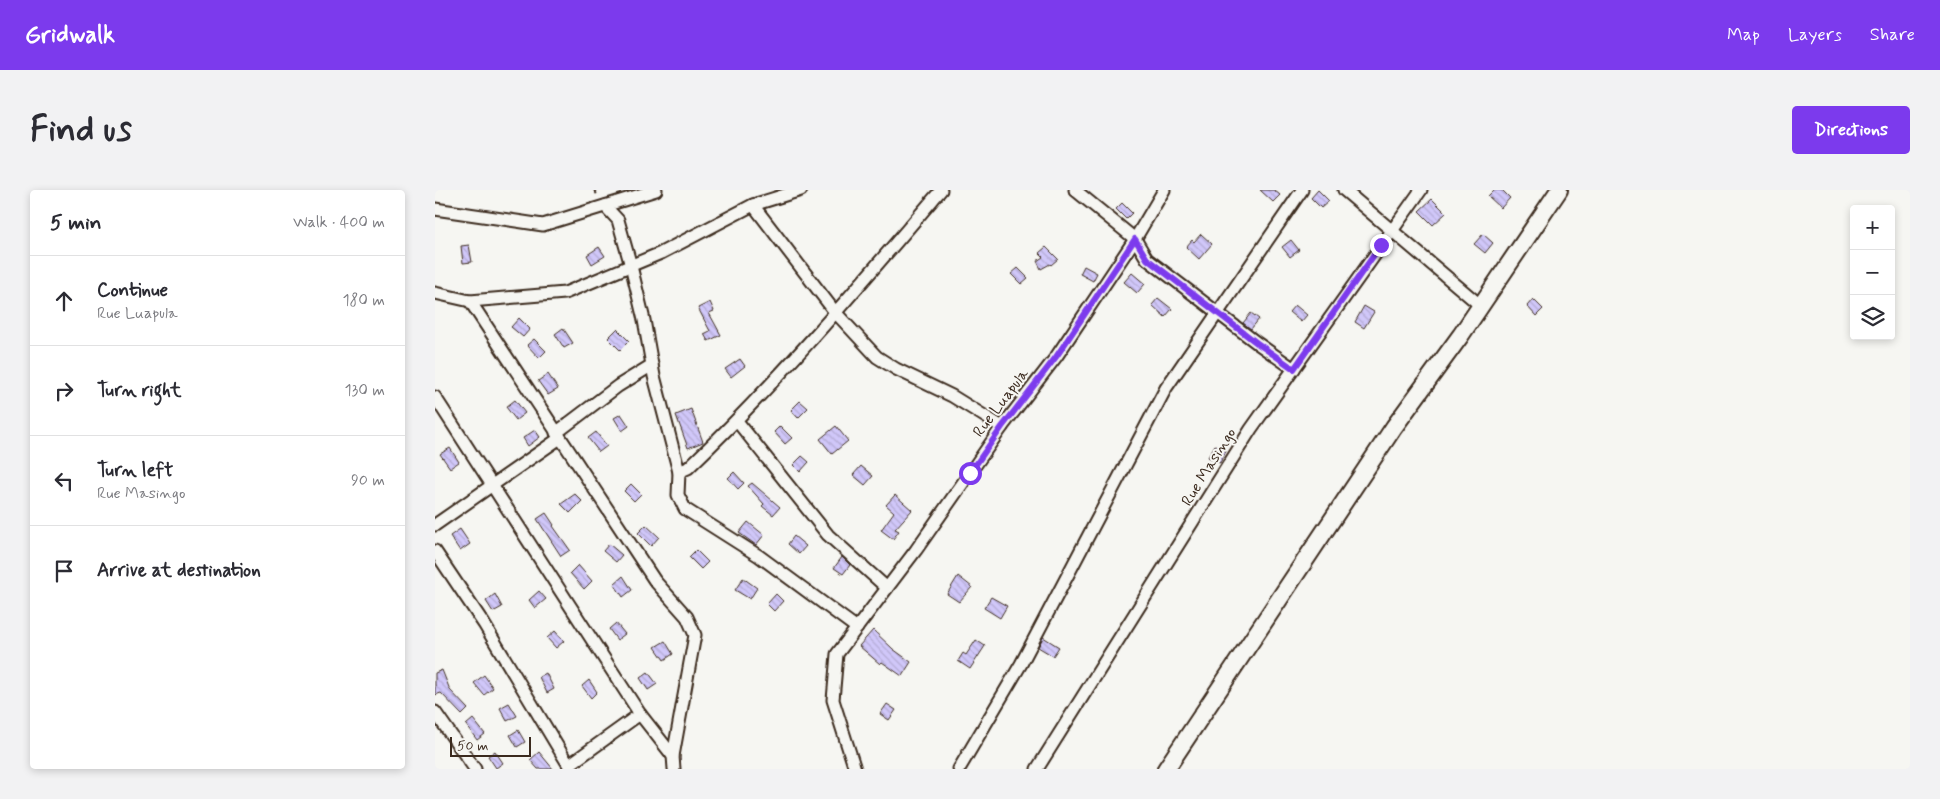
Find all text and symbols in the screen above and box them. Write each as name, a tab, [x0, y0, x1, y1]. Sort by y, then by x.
text: Gridwalk	[25, 20, 115, 51]
text: Map	[1727, 23, 1760, 47]
text: Layers	[1788, 23, 1842, 47]
text: Share	[1870, 23, 1915, 47]
button: Directions	[1792, 106, 1910, 154]
text: Find us	[30, 107, 132, 153]
map controls	[1850, 205, 1895, 340]
button: +	[1850, 205, 1895, 250]
text: 5 min	[50, 209, 102, 237]
text: Walk · 400 m	[293, 212, 385, 233]
route end	[1370, 234, 1393, 257]
button: −	[1850, 250, 1895, 295]
text: Continue	[97, 278, 168, 303]
icon: ahead	[50, 287, 78, 315]
text: 180 m	[342, 290, 385, 311]
button: layers	[1850, 295, 1895, 340]
text: Rue Luapula	[97, 303, 178, 324]
street label: Rue Luapula	[968, 364, 1034, 442]
icon: right	[50, 377, 78, 405]
text: Turn right	[97, 378, 181, 403]
text: 130 m	[344, 380, 385, 401]
street label: Rue Masingo	[1177, 424, 1241, 510]
text: Turn left	[97, 458, 173, 483]
route start	[959, 462, 982, 485]
icon: left	[50, 467, 78, 495]
text: 90 m	[351, 470, 385, 491]
text: Rue Masingo	[97, 483, 185, 504]
icon: arrive	[50, 557, 78, 585]
text: Arrive at destination	[97, 558, 261, 583]
scale bar	[450, 734, 531, 757]
text: 50 m	[457, 737, 488, 755]

